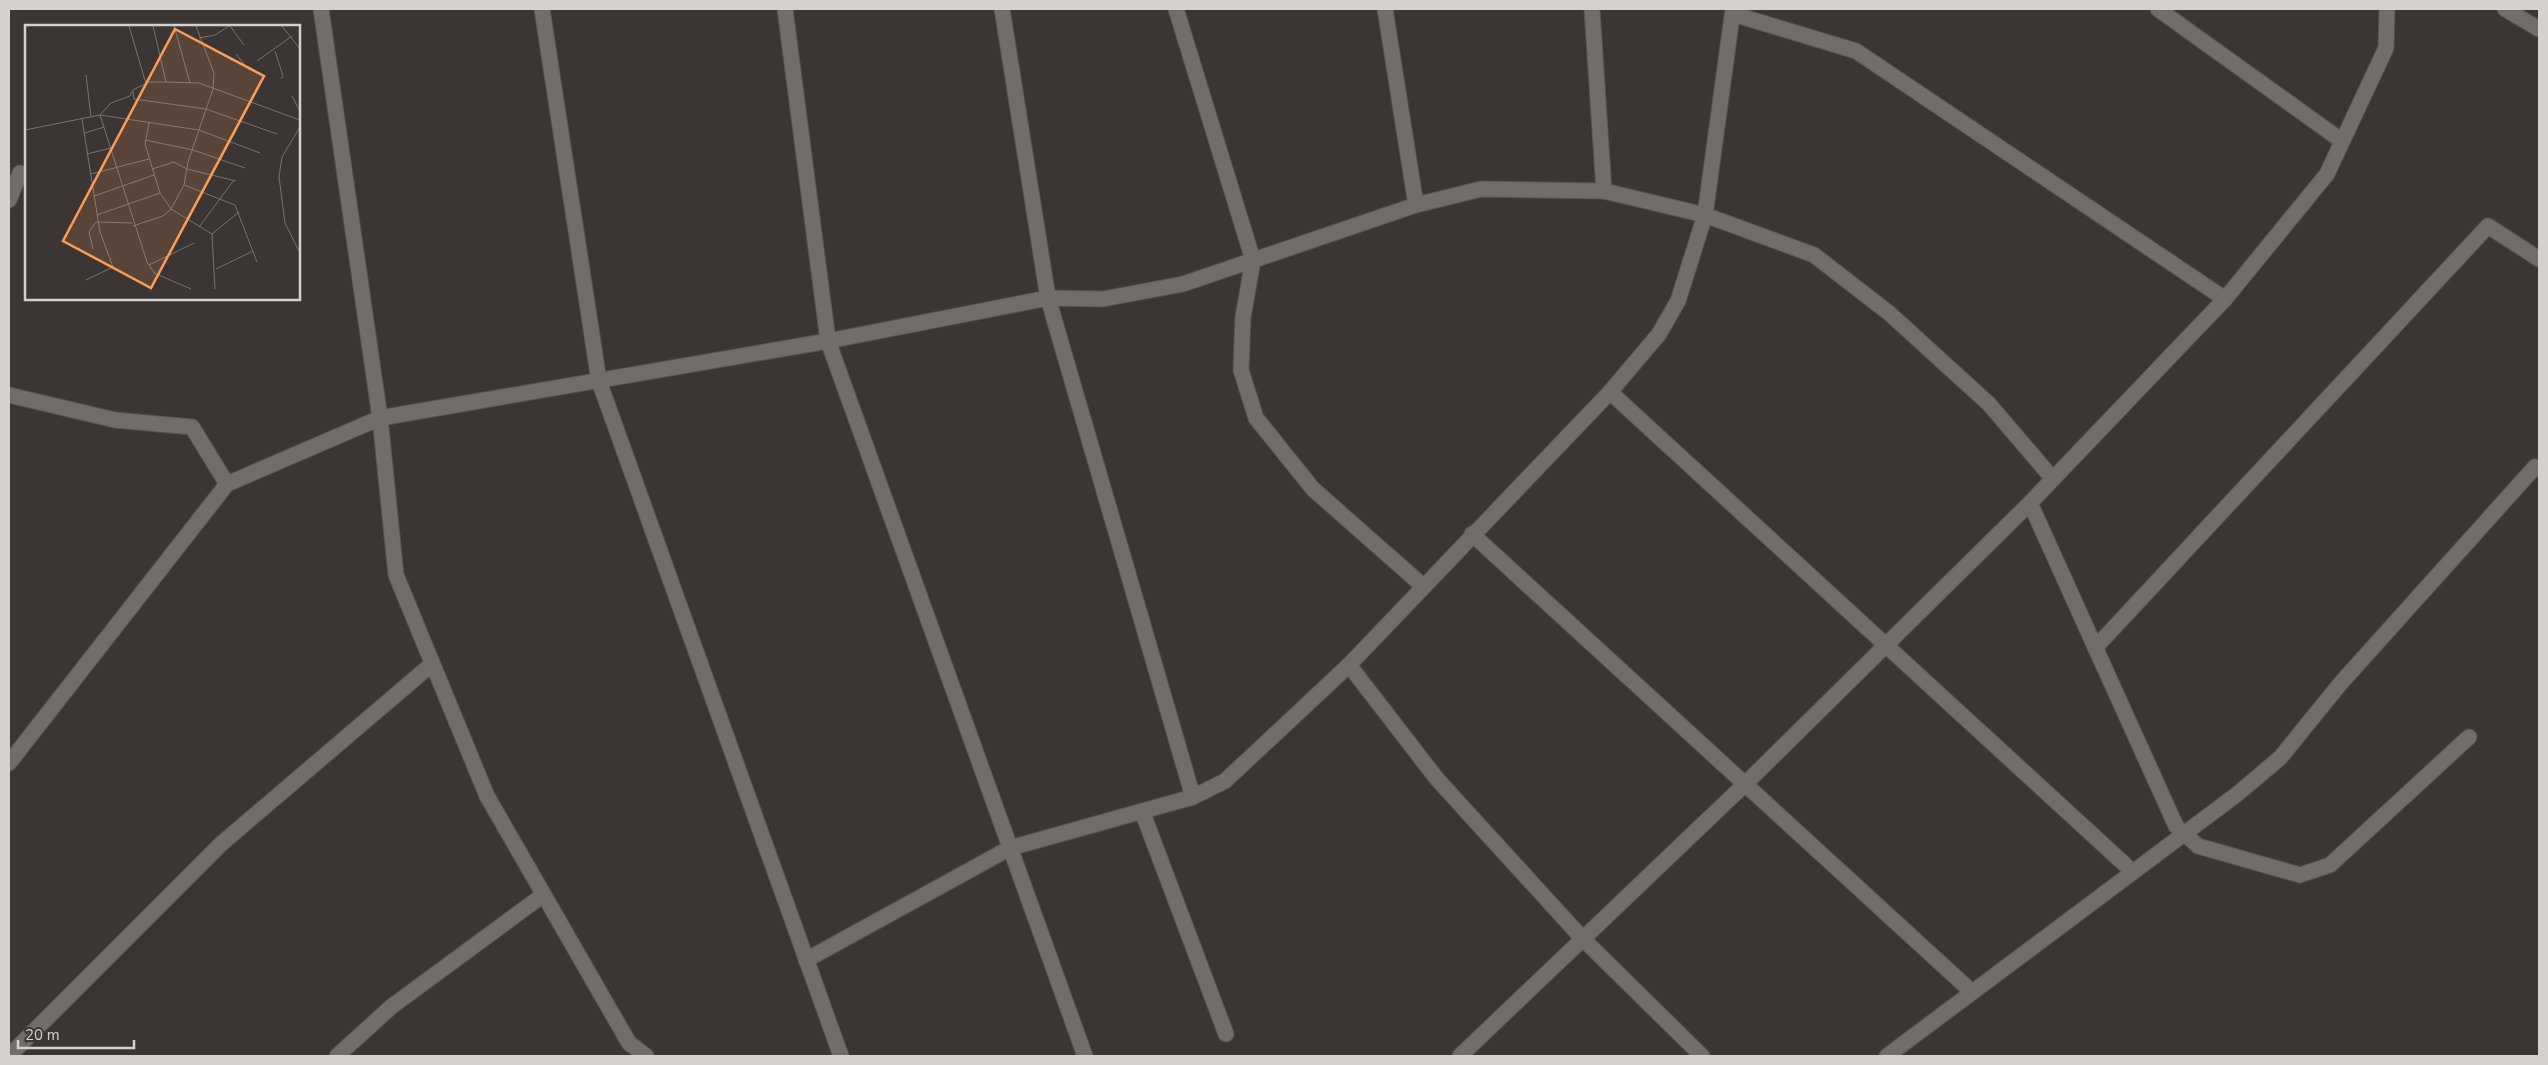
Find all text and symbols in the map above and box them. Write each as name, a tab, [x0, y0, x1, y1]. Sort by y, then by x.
inset map	[25, 25, 300, 300]
scale bar	[18, 1018, 134, 1050]
text: 20 m	[25, 1025, 60, 1045]

